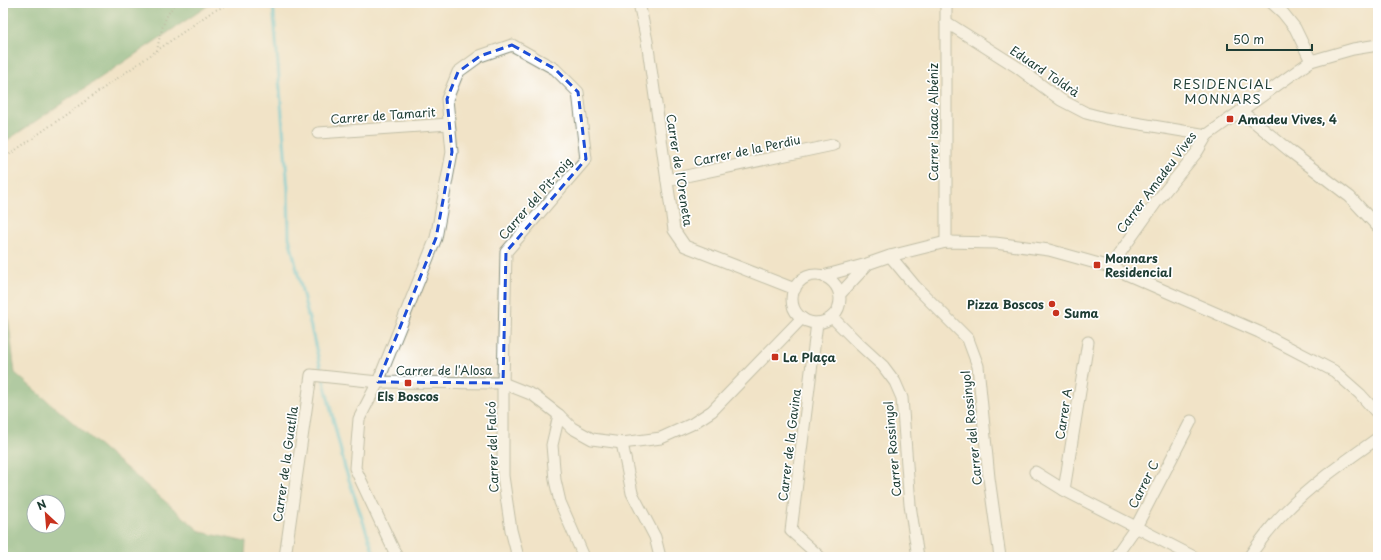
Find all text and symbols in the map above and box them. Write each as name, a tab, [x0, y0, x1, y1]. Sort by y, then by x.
scale bar	[1227, 26, 1312, 52]
text: 50 m	[1233, 30, 1264, 48]
street label: Eduard Toldrà	[1007, 41, 1083, 101]
street label: Carrer Isaac Albéniz	[924, 63, 942, 181]
district label: RESIDENCIAL MONNARS	[1173, 74, 1273, 108]
street label: Carrer de Tamarit	[330, 102, 436, 128]
place label: Amadeu Vives, 4	[1237, 110, 1337, 128]
street label: Carrer de l'Oreneta	[662, 113, 698, 228]
marker: Amadeu Vives, 4	[1225, 114, 1235, 124]
street label: Carrer Amadeu Vives	[1112, 127, 1201, 237]
street label: Carrer de la Perdiu	[692, 130, 802, 170]
street label: Carrer del Pit-roig	[494, 153, 576, 243]
place label: Monnars Residencial	[1105, 249, 1172, 281]
marker: Monnars Residencial	[1092, 260, 1102, 270]
place label: Pizza Boscos	[967, 295, 1044, 313]
marker: Pizza Boscos	[1047, 299, 1057, 309]
place label: Suma	[1064, 304, 1099, 322]
marker: Suma	[1051, 308, 1061, 318]
place label: La Plaça	[783, 348, 837, 366]
marker: La Plaça	[770, 352, 780, 362]
street label: Carrer de l'Alosa	[396, 361, 493, 379]
street label: Carrer del Rossinyol	[956, 370, 986, 486]
marker: Els Boscos	[403, 378, 413, 388]
place label: Els Boscos	[377, 387, 439, 405]
street label: Carrer de la Gavina	[773, 387, 805, 502]
street label: Carrer A	[1050, 387, 1076, 441]
street label: Carrer Rossinyol	[879, 400, 905, 498]
street label: Carrer del Falcó	[481, 401, 503, 493]
street label: Carrer de la Guatlla	[268, 404, 302, 523]
street label: Carrer C	[1123, 457, 1163, 511]
north arrow	[26, 494, 66, 534]
text: N	[34, 495, 49, 514]

